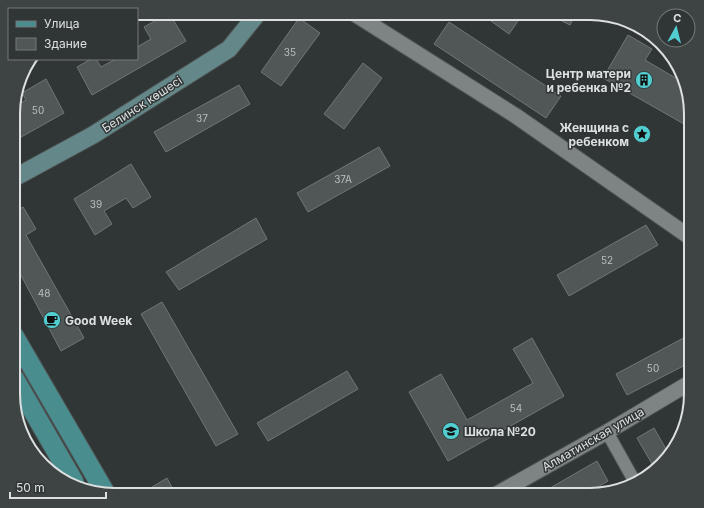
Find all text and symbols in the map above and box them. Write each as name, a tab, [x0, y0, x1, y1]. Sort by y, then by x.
legend	[8, 8, 138, 60]
north arrow	[656, 8, 696, 48]
text: С	[672, 11, 682, 26]
text: Улица	[44, 16, 79, 31]
text: Здание	[44, 36, 87, 51]
house number: 35	[284, 46, 296, 58]
place label: Центр матери и ребенка №2	[546, 66, 631, 95]
building icon: Центр матери и ребенка №2	[634, 70, 654, 90]
street label: Белинск көшесі	[99, 72, 185, 136]
house number: 50	[32, 104, 44, 116]
house number: 37	[196, 112, 208, 124]
place label: Женщина с ребенком	[559, 120, 629, 149]
place icon: Женщина с ребенком	[632, 124, 652, 144]
house number: 37А	[334, 173, 352, 185]
house number: 39	[90, 198, 102, 210]
house number: 52	[601, 254, 613, 266]
house number: 48	[38, 287, 50, 299]
cafe icon: Good Week	[42, 310, 62, 330]
place label: Good Week	[65, 313, 132, 328]
house number: 50	[647, 362, 659, 374]
house number: 54	[510, 402, 522, 414]
street label: Алматинская улица	[539, 404, 647, 474]
school or university icon: Школа №20	[441, 421, 461, 441]
place label: Школа №20	[464, 424, 536, 439]
scale bar	[10, 474, 106, 500]
text: 50 m	[16, 480, 45, 495]

